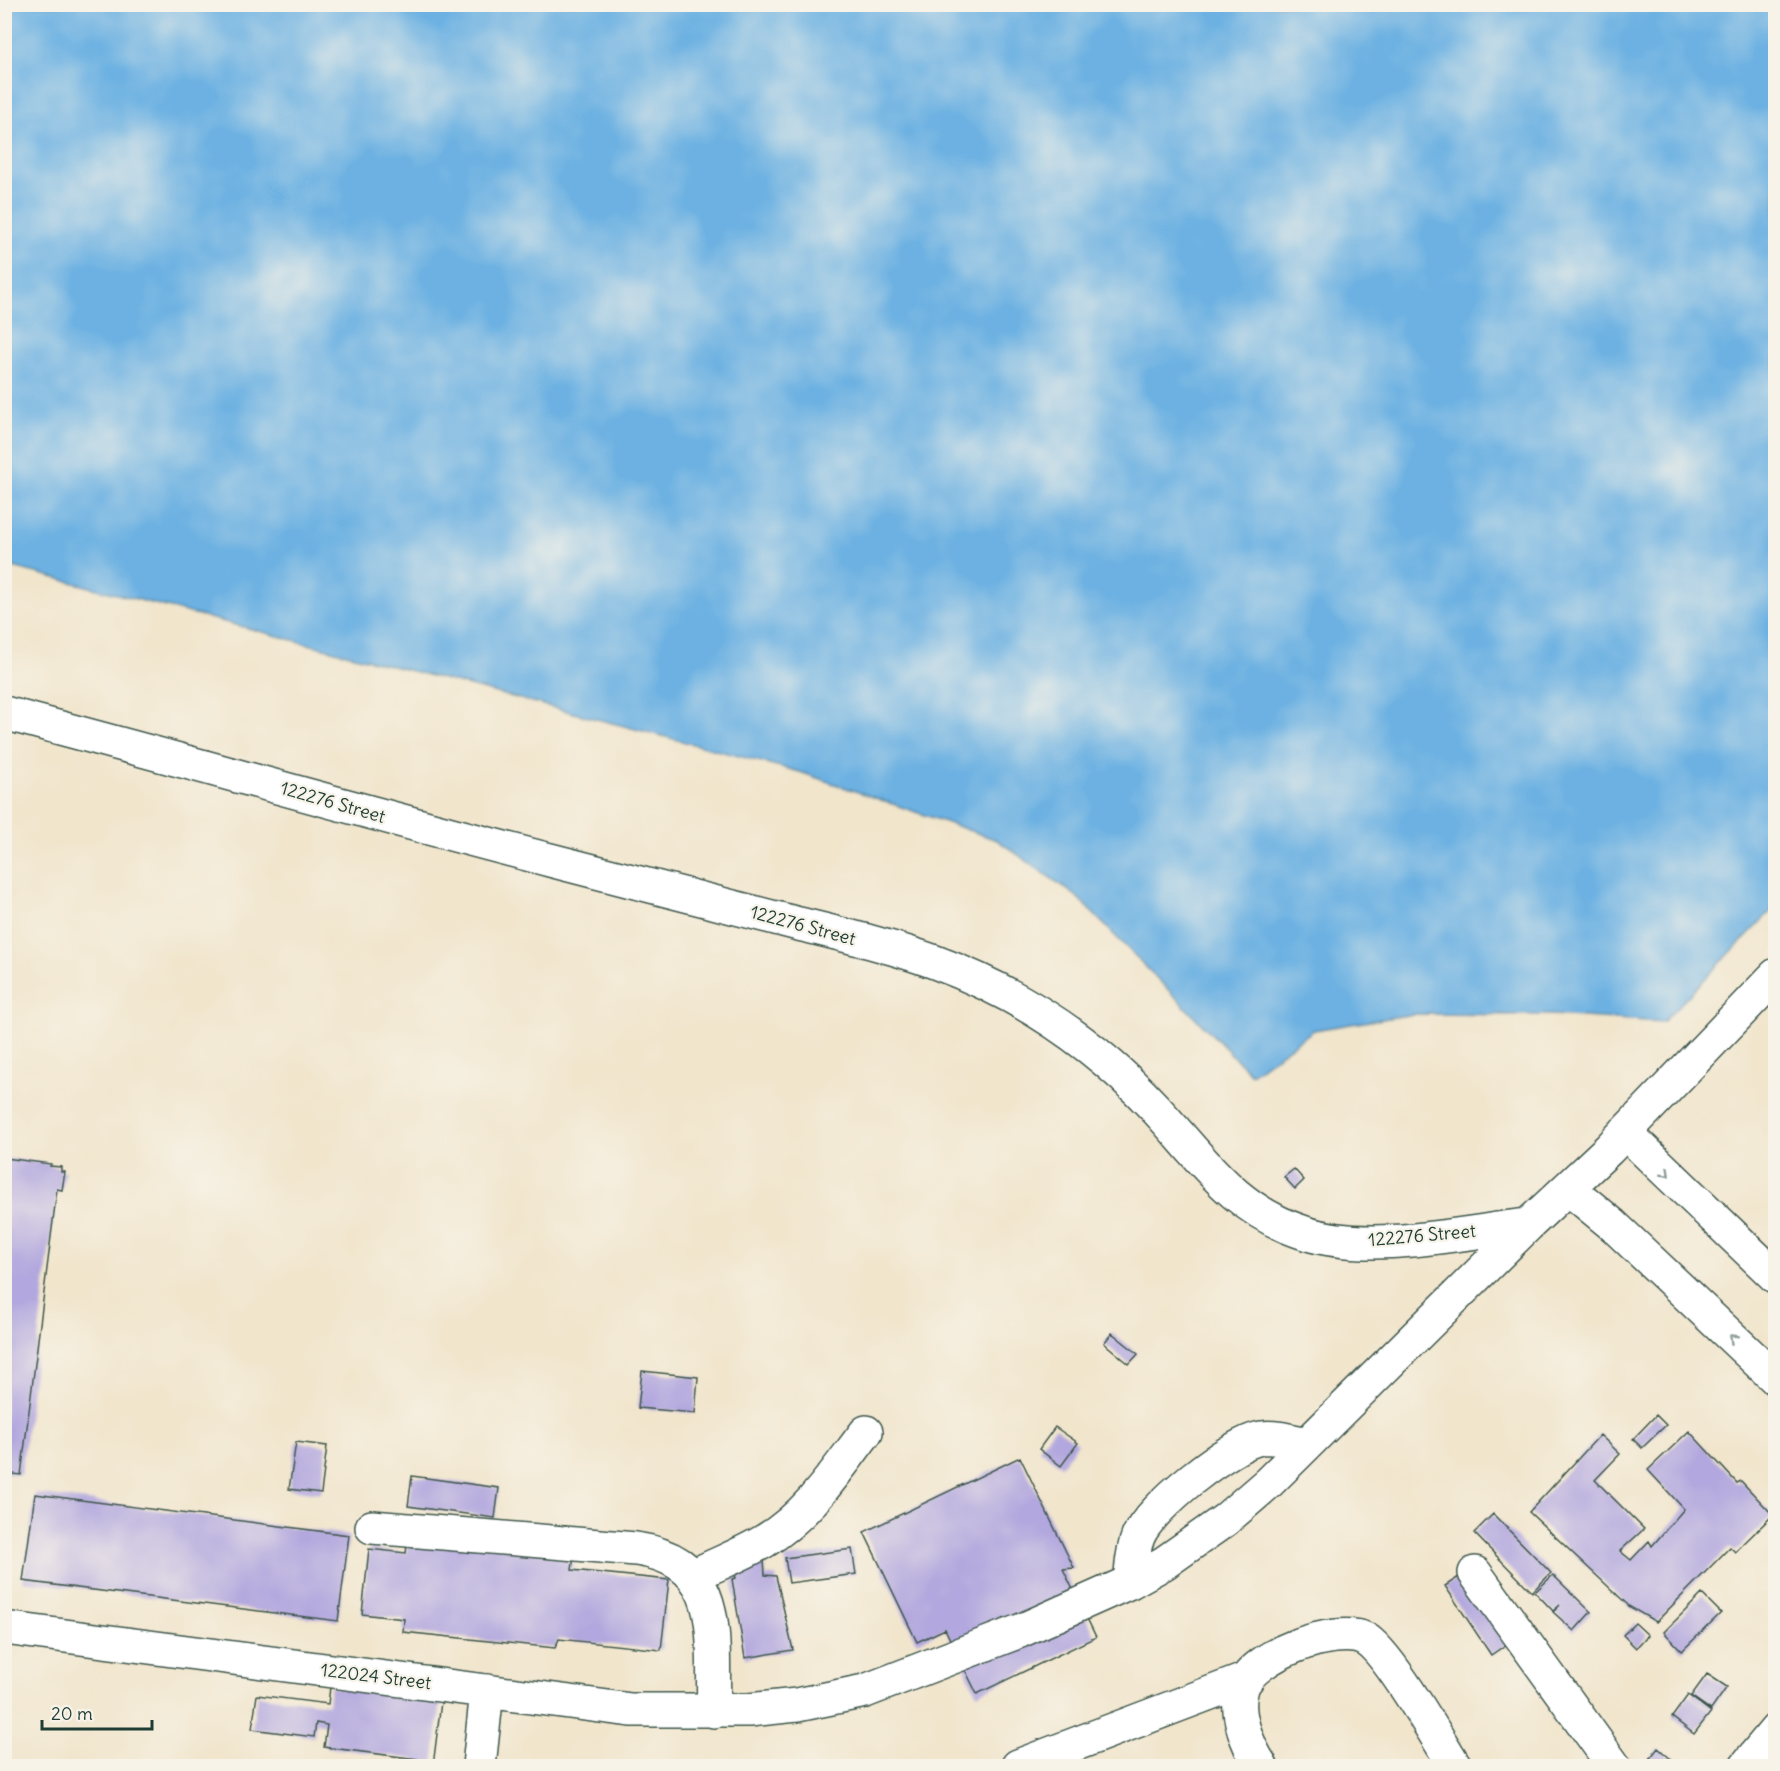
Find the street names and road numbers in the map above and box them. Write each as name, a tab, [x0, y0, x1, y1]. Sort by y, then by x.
street label: 122276 Street	[278, 776, 388, 828]
street label: 122276 Street	[748, 900, 858, 950]
street label: 122276 Street	[1367, 1219, 1477, 1251]
street label: 122024 Street	[319, 1658, 433, 1694]

